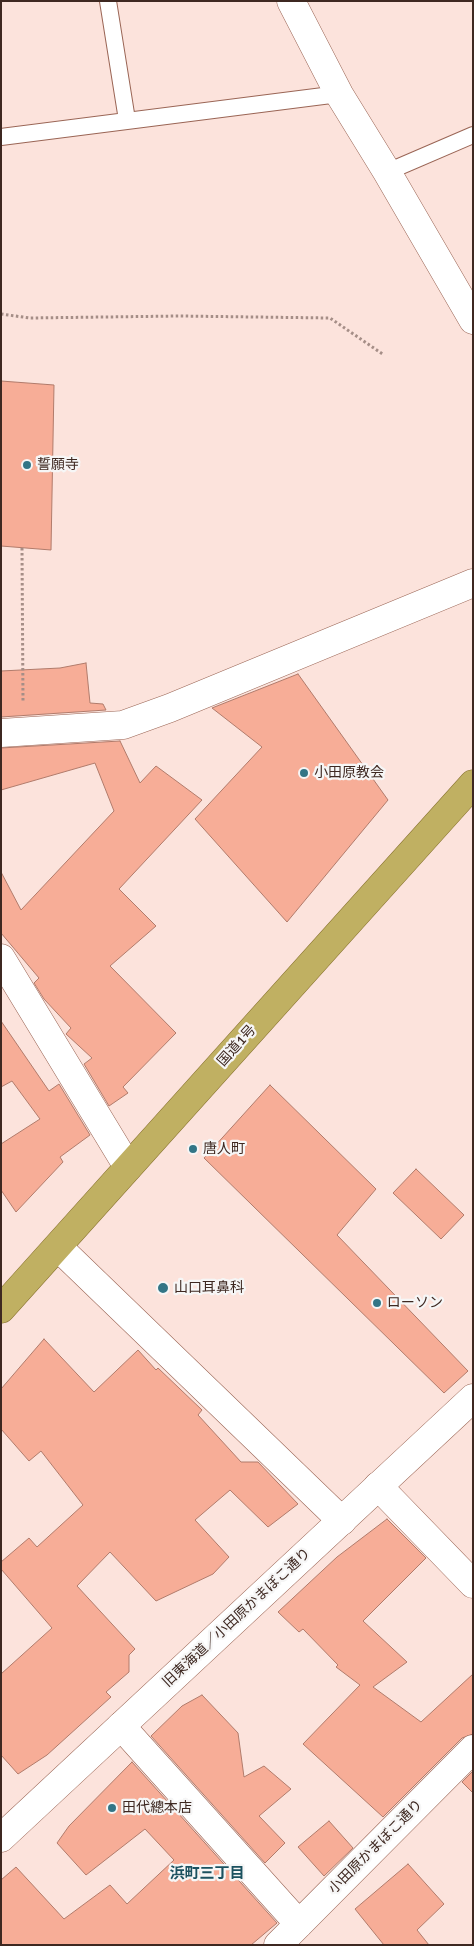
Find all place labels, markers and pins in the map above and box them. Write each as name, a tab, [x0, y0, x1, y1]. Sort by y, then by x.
place label: 誓願寺	[37, 457, 79, 473]
marker: 誓願寺	[21, 459, 33, 471]
place label: 小田原教会	[314, 765, 384, 781]
marker: 小田原教会	[298, 767, 310, 779]
place label: 唐人町	[203, 1141, 245, 1157]
marker: 唐人町	[187, 1143, 199, 1155]
place label: 山口耳鼻科	[174, 1280, 244, 1296]
marker: 山口耳鼻科	[156, 1281, 170, 1295]
place label: ローソン	[387, 1295, 443, 1311]
marker: ローソン	[371, 1297, 383, 1309]
place label: 田代總本店	[122, 1800, 192, 1816]
marker: 田代總本店	[106, 1802, 118, 1814]

